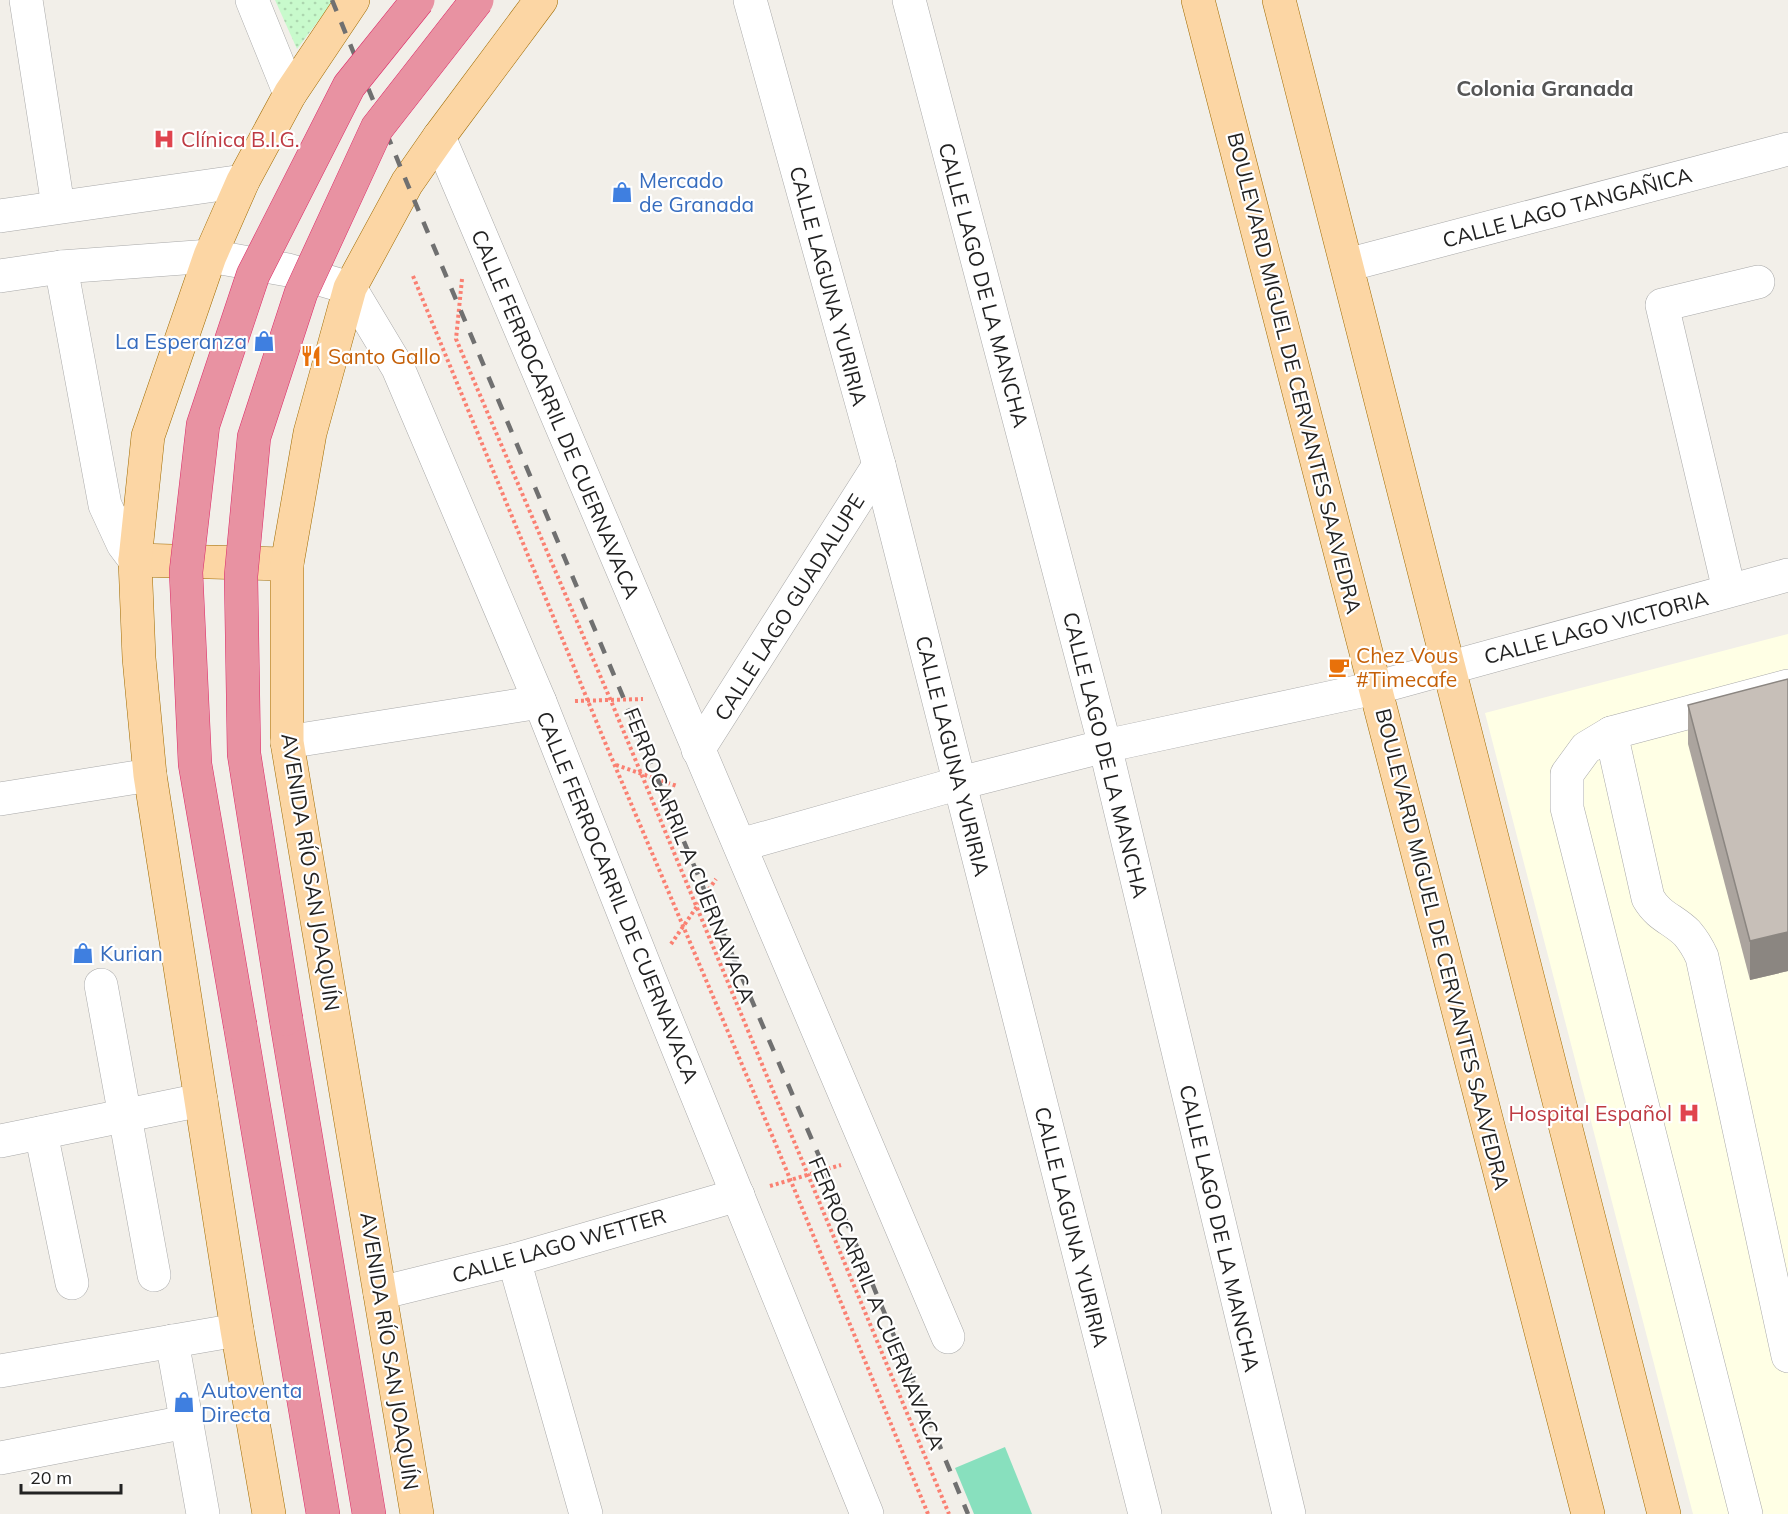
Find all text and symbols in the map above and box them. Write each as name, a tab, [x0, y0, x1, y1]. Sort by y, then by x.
district label: Colonia Granada	[1456, 74, 1634, 102]
place label: Clínica B.I.G.	[181, 126, 300, 152]
hospital icon: Clínica B.I.G.	[152, 127, 176, 151]
street label: BOULEVARD MIGUEL DE CERVANTES SAAVEDRA	[1222, 130, 1368, 617]
street label: CALLE LAGO DE LA MANCHA	[933, 140, 1035, 431]
street label: CALLE LAGO TANGAÑICA	[1440, 161, 1695, 253]
street label: CALLE LAGUNA YURIRIA	[784, 163, 874, 409]
place label: Mercado de Granada	[639, 167, 754, 217]
shop icon: Mercado de Granada	[610, 180, 634, 204]
street label: CALLE FERROCARRIL DE CUERNAVACA	[466, 226, 646, 603]
place label: La Esperanza	[115, 328, 247, 354]
shop icon: La Esperanza	[252, 329, 276, 353]
place label: Santo Gallo	[328, 343, 441, 369]
restaurant icon: Santo Gallo	[299, 344, 323, 368]
street label: CALLE LAGO GUADALUPE	[708, 489, 870, 725]
street label: CALLE LAGO VICTORIA	[1481, 584, 1711, 669]
street label: CALLE LAGO DE LA MANCHA	[1058, 609, 1154, 901]
street label: CALLE LAGUNA YURIRIA	[910, 633, 996, 880]
place label: Chez Vous #Timecafe	[1356, 642, 1458, 692]
cafe icon: Chez Vous #Timecafe	[1327, 655, 1351, 679]
street label: FERROCARRIL A CUERNAVACA	[619, 704, 761, 1007]
street label: BOULEVARD MIGUEL DE CERVANTES SAAVEDRA	[1370, 706, 1516, 1193]
street label: CALLE FERROCARRIL DE CUERNAVACA	[531, 707, 705, 1087]
street label: AVENIDA RÍO SAN JOAQUÍN	[276, 731, 346, 1013]
place label: Kurian	[100, 940, 163, 966]
shop icon: Kurian	[71, 941, 95, 965]
street label: CALLE LAGO DE LA MANCHA	[1174, 1082, 1266, 1375]
place label: Hospital Español	[1508, 1100, 1672, 1126]
hospital icon: Hospital Español	[1677, 1101, 1701, 1125]
street label: CALLE LAGUNA YURIRIA	[1029, 1104, 1115, 1351]
street label: FERROCARRIL A CUERNAVACA	[803, 1153, 951, 1454]
street label: CALLE LAGO WETTER	[449, 1202, 669, 1288]
street label: AVENIDA RÍO SAN JOAQUÍN	[355, 1210, 425, 1492]
place label: Autoventa Directa	[201, 1377, 302, 1427]
shop icon: Autoventa Directa	[172, 1390, 196, 1414]
scale bar	[21, 1457, 122, 1495]
text: 20 m	[30, 1466, 72, 1489]

